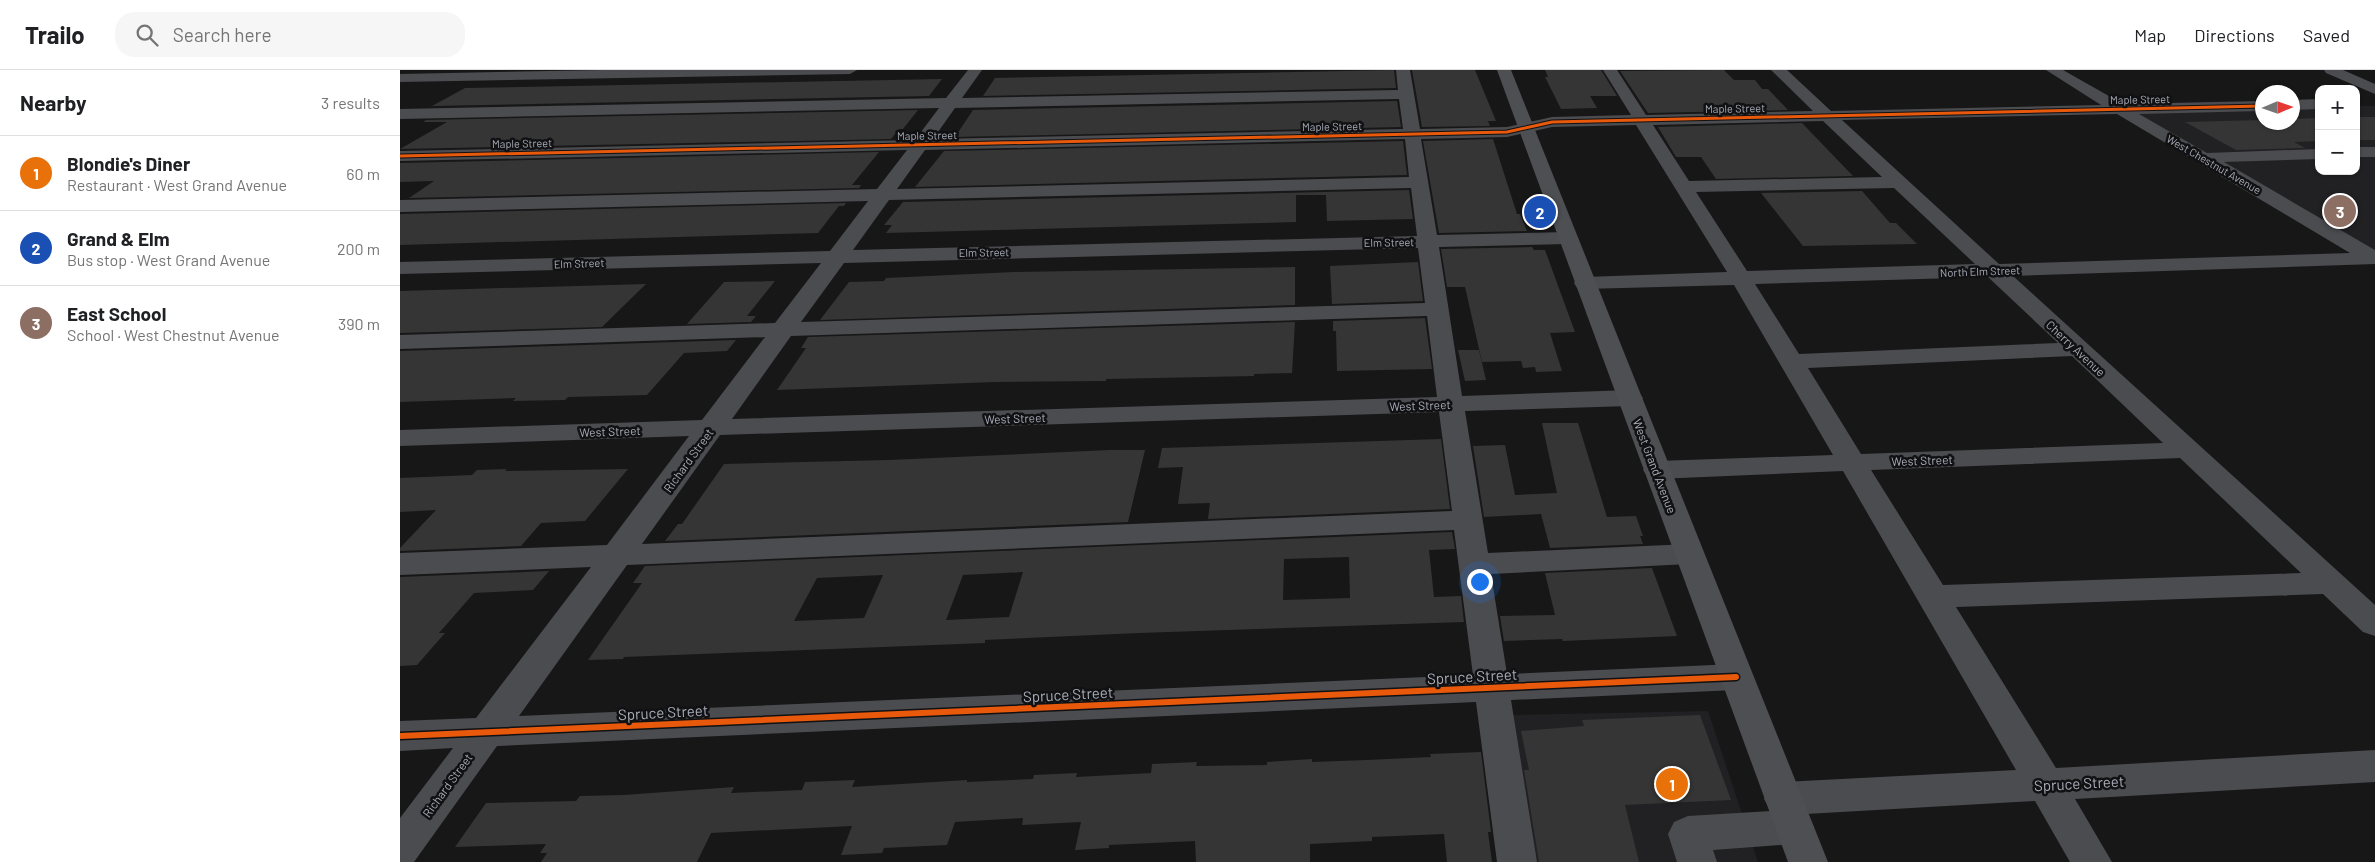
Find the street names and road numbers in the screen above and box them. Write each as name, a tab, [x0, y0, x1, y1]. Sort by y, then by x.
street label: Maple Street	[2110, 92, 2170, 106]
street label: Maple Street	[1705, 101, 1765, 115]
street label: Maple Street	[1302, 119, 1362, 133]
street label: Maple Street	[897, 128, 957, 142]
street label: West Chestnut Avenue	[2164, 132, 2264, 196]
street label: Maple Street	[492, 136, 552, 150]
street label: Elm Street	[1364, 235, 1414, 249]
street label: Elm Street	[959, 245, 1009, 259]
street label: Elm Street	[554, 256, 604, 270]
street label: North Elm Street	[1940, 263, 2020, 279]
street label: Cherry Avenue	[2044, 317, 2108, 379]
street label: West Street	[1389, 397, 1451, 413]
street label: West Street	[984, 410, 1046, 426]
street label: West Grand Avenue	[1631, 417, 1679, 515]
street label: West Street	[579, 423, 641, 439]
street label: Richard Street	[660, 425, 716, 495]
street label: West Street	[1891, 452, 1953, 468]
street label: Spruce Street	[1426, 665, 1518, 687]
street label: Spruce Street	[1022, 683, 1114, 705]
street label: Spruce Street	[617, 701, 709, 723]
street label: Richard Street	[419, 750, 475, 820]
street label: Spruce Street	[2033, 772, 2125, 794]

